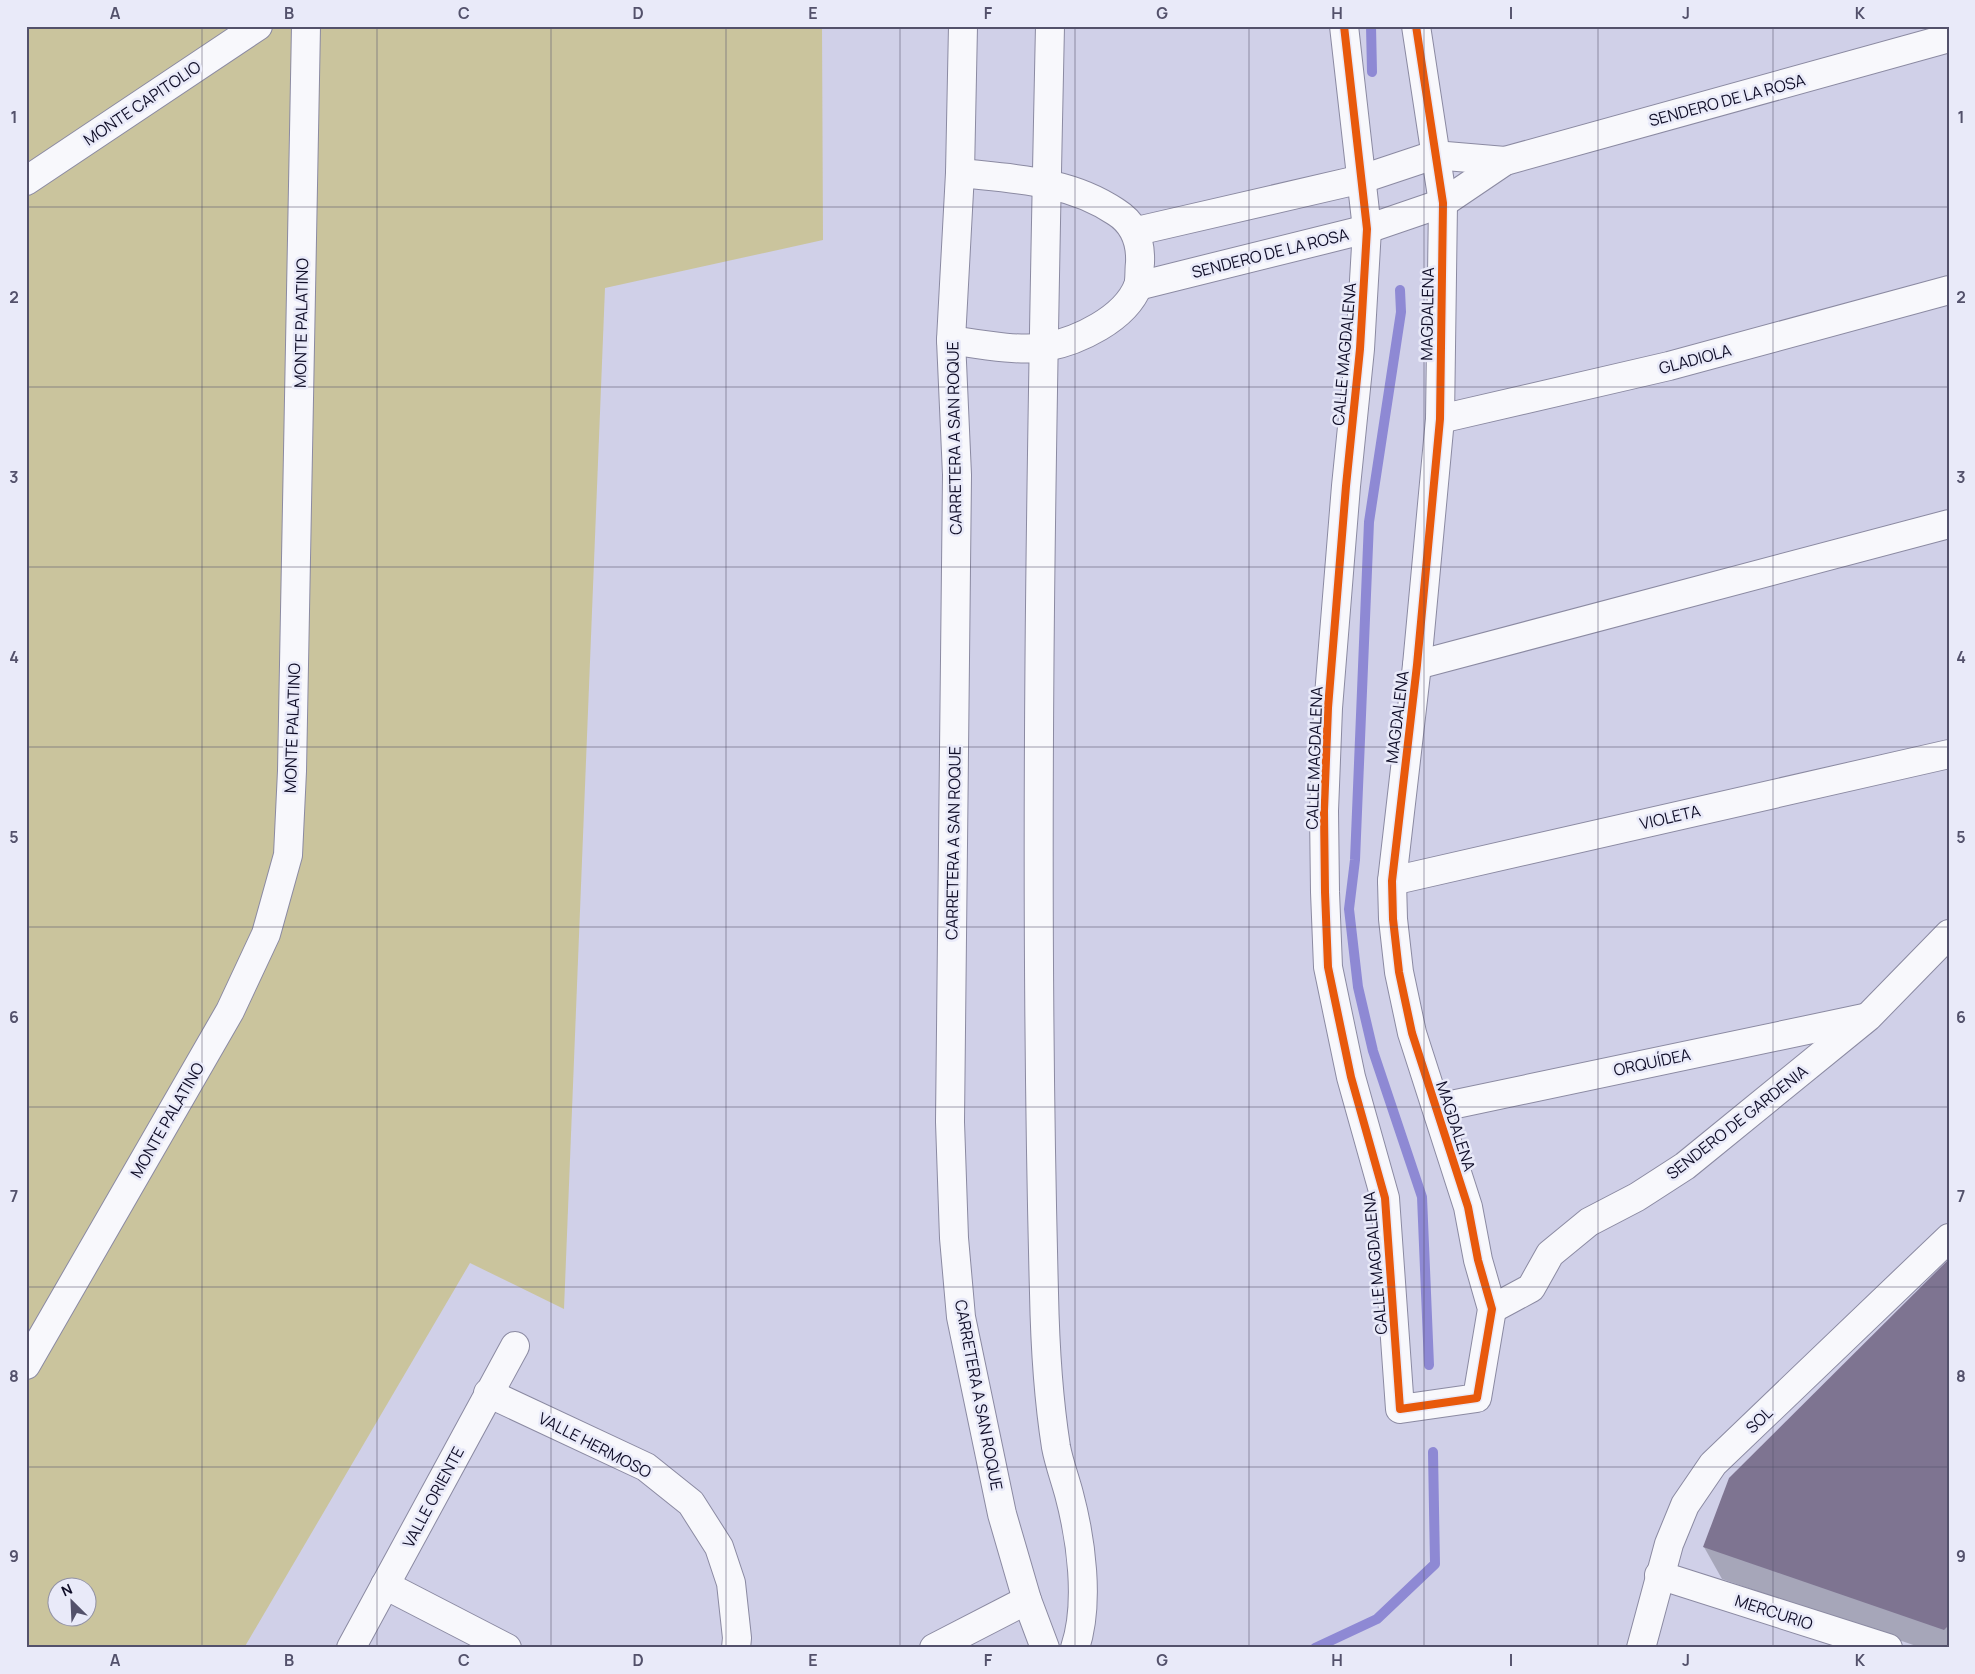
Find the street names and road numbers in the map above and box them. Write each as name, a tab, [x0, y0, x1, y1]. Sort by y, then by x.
street label: MONTE CAPITOLIO	[79, 55, 205, 150]
street label: SENDERO DE LA ROSA	[1646, 69, 1808, 131]
street label: SENDERO DE LA ROSA	[1189, 223, 1351, 283]
street label: MONTE PALATINO	[289, 257, 313, 388]
street label: MAGDALENA	[1415, 267, 1439, 361]
street label: CALLE MAGDALENA	[1327, 282, 1361, 426]
street label: GLADIOLA	[1656, 339, 1734, 379]
street label: CARRETERA A SAN ROQUE	[941, 341, 967, 535]
street label: MONTE PALATINO	[279, 662, 305, 793]
street label: MAGDALENA	[1380, 669, 1414, 765]
street label: CALLE MAGDALENA	[1301, 686, 1327, 830]
street label: CARRETERA A SAN ROQUE	[940, 746, 966, 940]
street label: VIOLETA	[1638, 799, 1702, 835]
street label: ORQUÍDEA	[1611, 1043, 1693, 1081]
street label: MONTE PALATINO	[125, 1058, 209, 1182]
street label: SENDERO DE GARDENIA	[1662, 1060, 1812, 1184]
street label: MAGDALENA	[1431, 1078, 1481, 1174]
street label: CALLE MAGDALENA	[1358, 1191, 1392, 1335]
street label: CARRETERA A SAN ROQUE	[950, 1298, 1008, 1492]
street label: SOL	[1741, 1402, 1777, 1438]
street label: VALLE HERMOSO	[535, 1407, 656, 1483]
street label: VALLE ORIENTE	[397, 1443, 469, 1551]
street label: MERCURIO	[1732, 1589, 1816, 1635]

